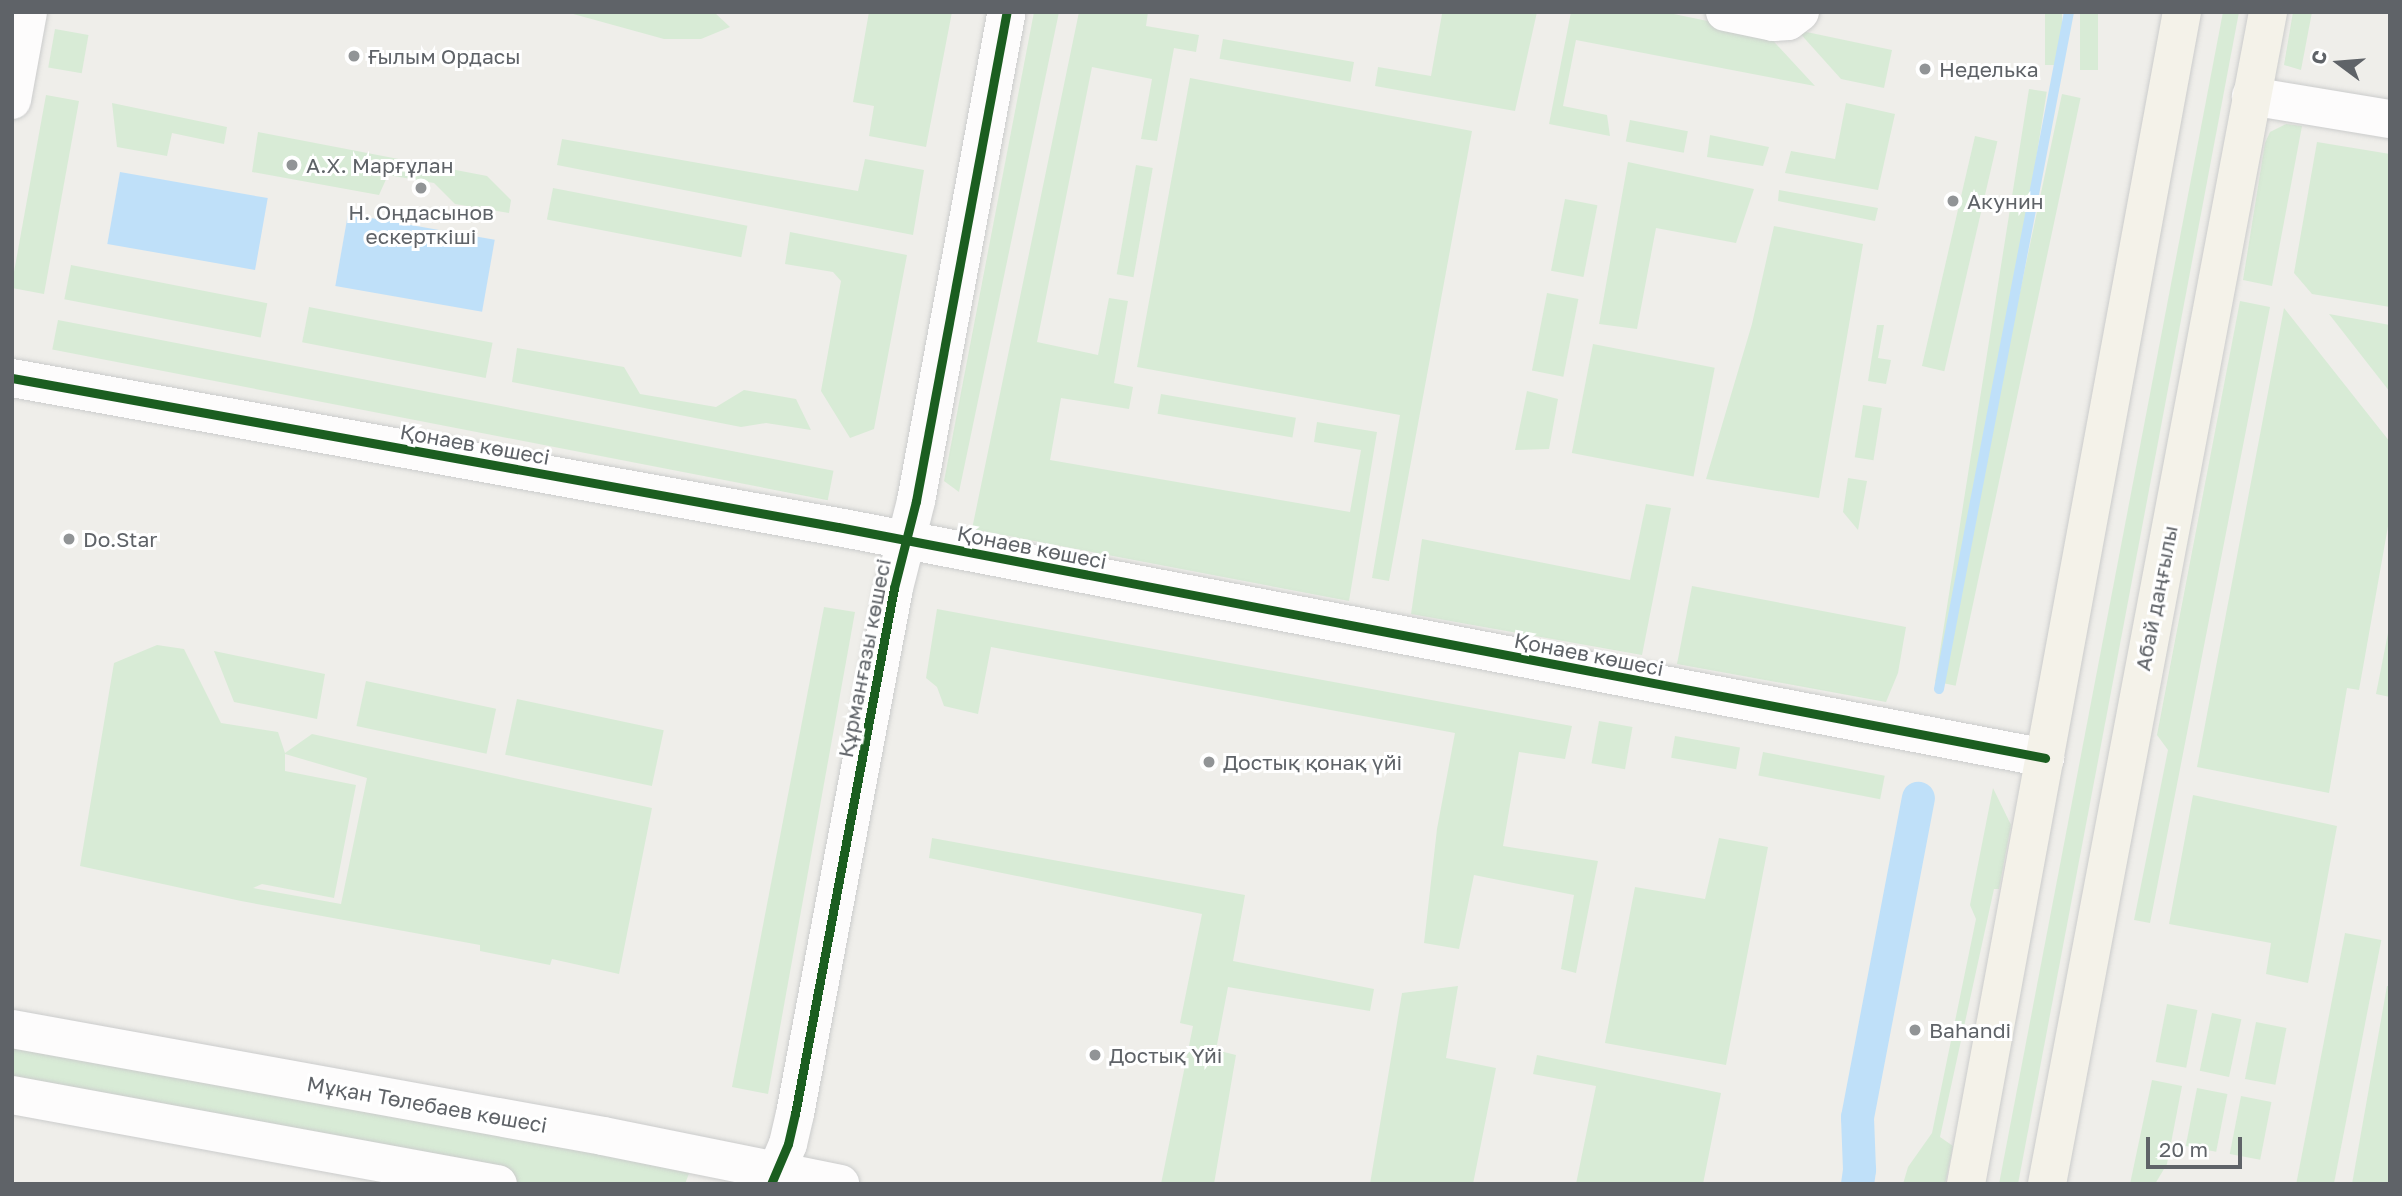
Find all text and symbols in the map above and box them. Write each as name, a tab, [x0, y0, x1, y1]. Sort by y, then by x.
north arrow	[2304, 28, 2374, 98]
place label: Ғылым Ордасы	[368, 43, 521, 69]
text: С	[2305, 47, 2331, 67]
marker: Ғылым Ордасы	[346, 48, 362, 64]
place label: Неделька	[1939, 56, 2039, 82]
marker: Неделька	[1917, 61, 1933, 77]
place label: А.Х. Марғұлан	[306, 152, 453, 178]
marker: А.Х. Марғұлан	[284, 157, 300, 173]
marker: Н. Оңдасынов ескерткіші	[413, 180, 429, 196]
place label: Акунин	[1967, 188, 2044, 214]
marker: Акунин	[1945, 193, 1961, 209]
place label: Н. Оңдасынов ескерткіші	[348, 199, 494, 249]
street label: Қонаев көшесі	[398, 418, 552, 470]
street label: Қонаев көшесі	[955, 520, 1109, 574]
street label: Абай даңғылы	[2130, 523, 2182, 673]
place label: Do.Star	[83, 526, 157, 552]
marker: Do.Star	[61, 531, 77, 547]
street label: Құрманғазы көшесі	[832, 556, 896, 760]
street label: Қонаев көшесі	[1512, 627, 1666, 681]
place label: Достық қонақ үйі	[1223, 749, 1402, 775]
marker: Достық қонақ үйі	[1201, 754, 1217, 770]
place label: Bahandi	[1929, 1017, 2011, 1043]
marker: Bahandi	[1907, 1022, 1923, 1038]
place label: Достық Үйі	[1109, 1042, 1222, 1068]
marker: Достық Үйі	[1087, 1047, 1103, 1063]
street label: Мұқан Төлебаев көшесі	[305, 1070, 549, 1138]
scale bar	[2150, 1122, 2246, 1166]
text: 20 m	[2159, 1136, 2208, 1162]

